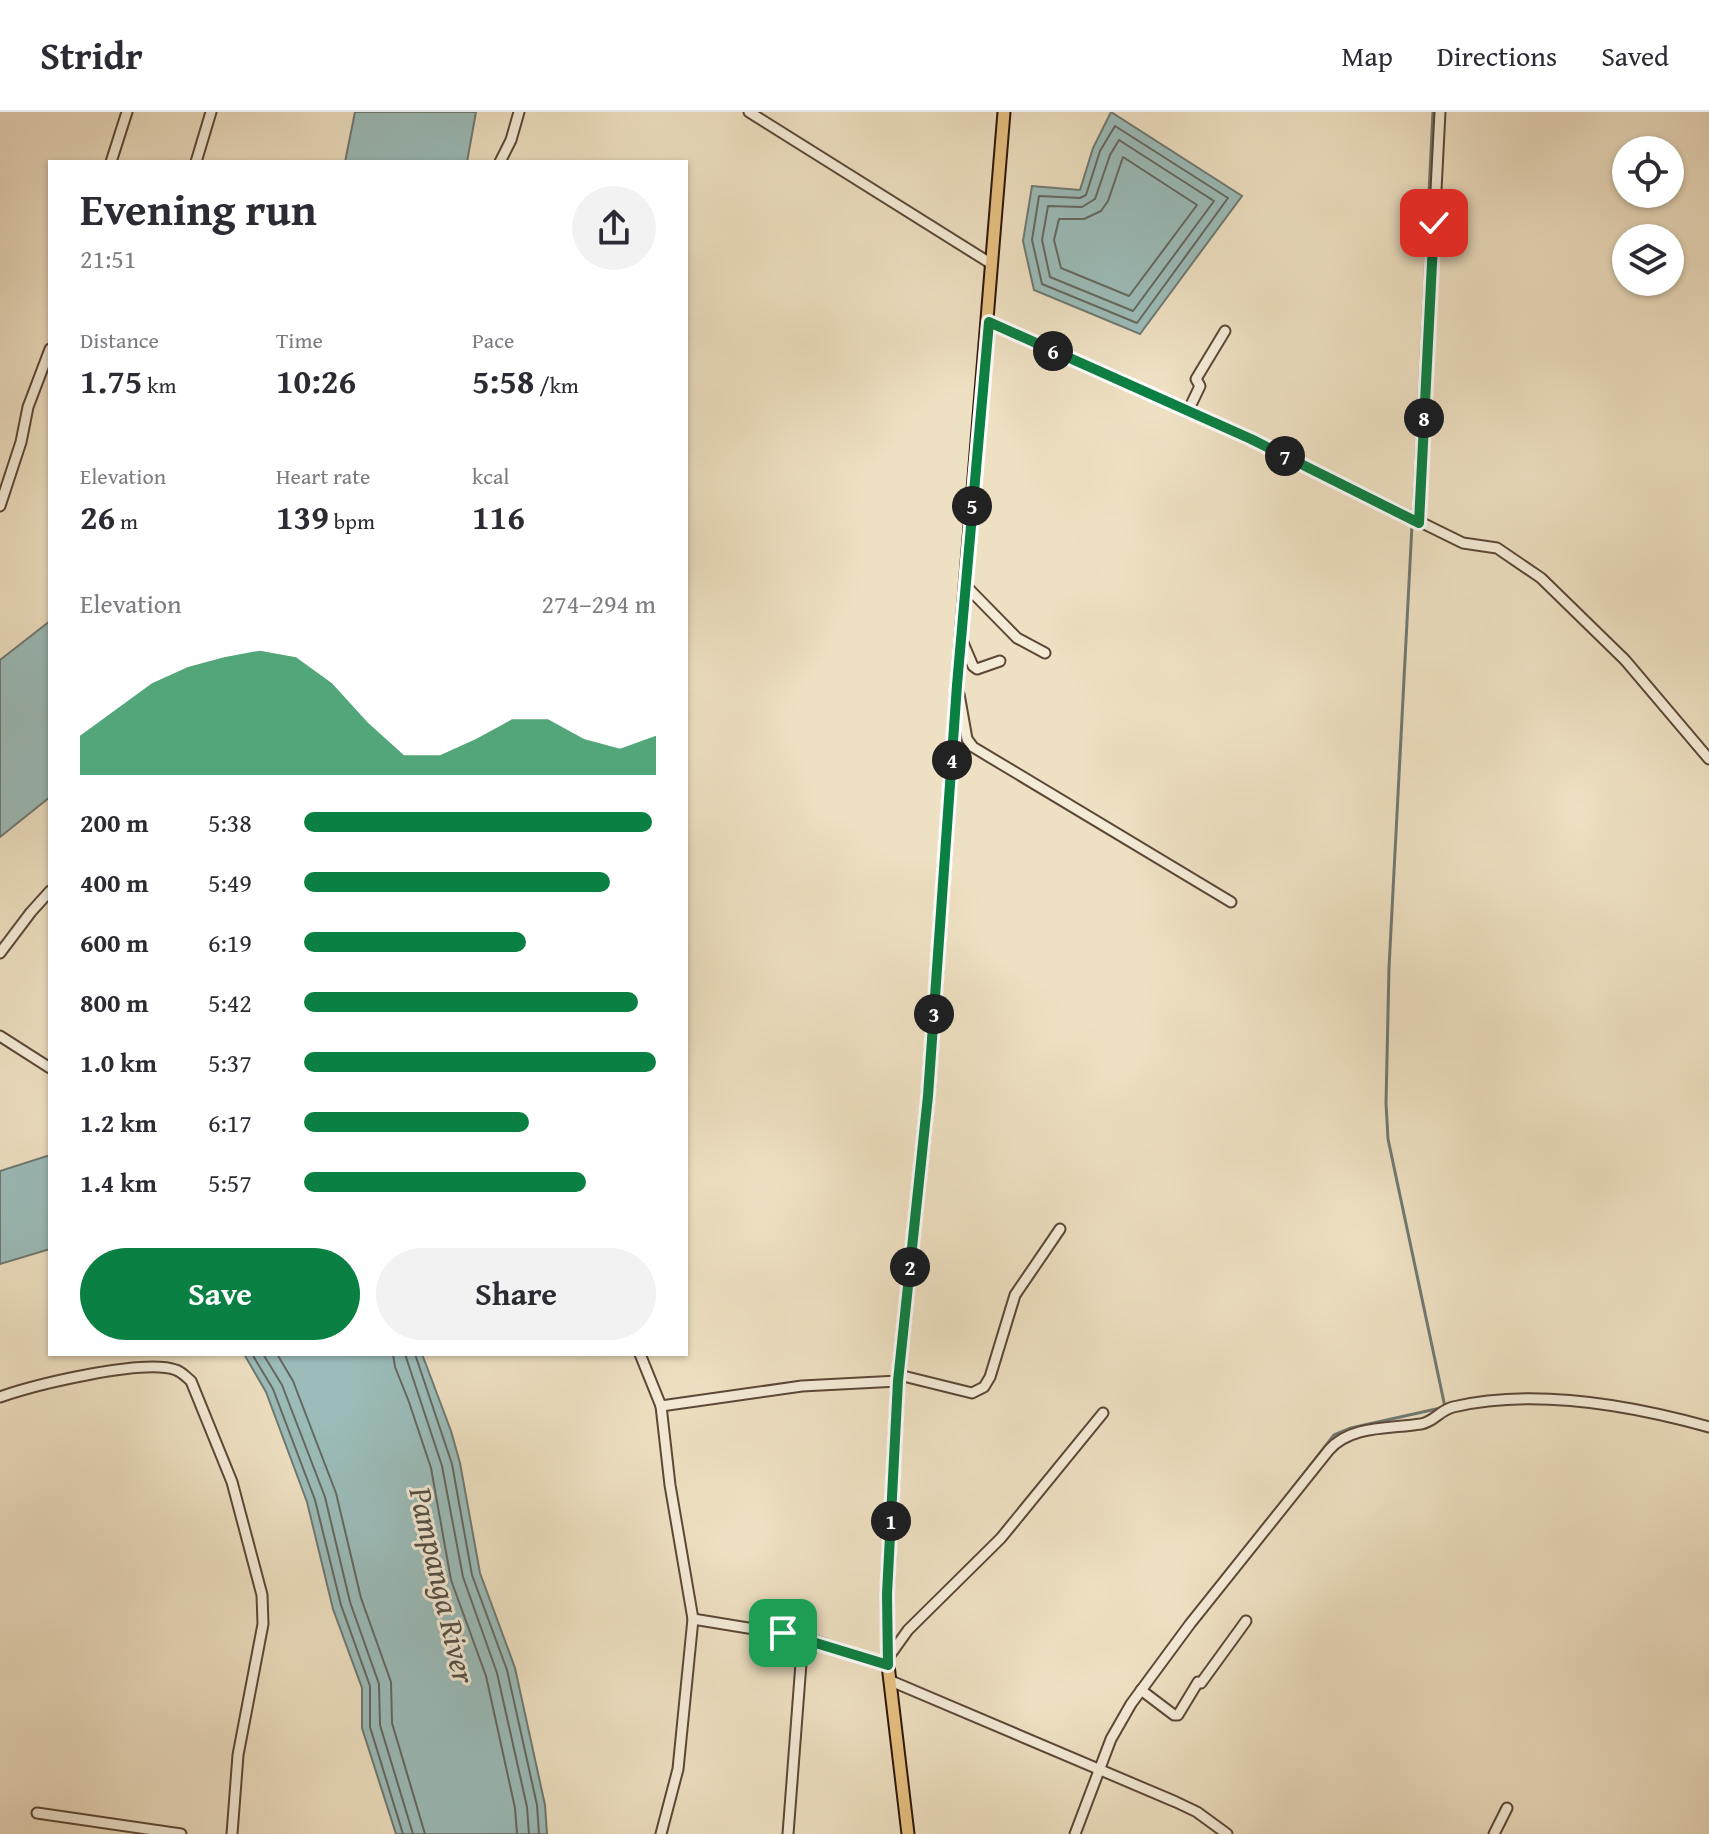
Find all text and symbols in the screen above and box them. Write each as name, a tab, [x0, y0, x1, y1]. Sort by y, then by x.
text: Stridr	[40, 27, 143, 83]
text: Map	[1341, 35, 1393, 76]
text: Directions	[1437, 35, 1557, 76]
text: Saved	[1601, 35, 1669, 76]
map controls	[1612, 136, 1684, 296]
button: locate	[1612, 136, 1684, 208]
text: Evening run	[80, 177, 317, 241]
button: share	[572, 186, 656, 270]
pin	[1400, 189, 1468, 257]
icon: check	[1412, 201, 1456, 245]
button: layers	[1612, 224, 1684, 296]
text: 21:51	[80, 239, 136, 278]
text: Distance	[80, 324, 159, 356]
text: Time	[276, 324, 323, 356]
text: Pace	[472, 324, 514, 356]
pin: 6	[1033, 331, 1073, 371]
text: 6	[1047, 335, 1059, 367]
text: 1.75	[80, 356, 142, 405]
text: 10:26	[276, 356, 356, 405]
text: 5:58	[472, 356, 534, 405]
text: km	[142, 369, 176, 401]
text: /km	[534, 369, 579, 401]
pin: 8	[1404, 398, 1444, 438]
text: 8	[1418, 402, 1430, 434]
pin: 7	[1265, 436, 1305, 476]
text: 7	[1279, 440, 1291, 472]
text: Elevation	[80, 460, 166, 492]
text: Heart rate	[276, 460, 370, 492]
text: kcal	[472, 460, 510, 492]
pin: 5	[952, 486, 992, 526]
text: 5	[966, 490, 978, 522]
text: 26	[80, 492, 115, 541]
text: 139	[276, 492, 329, 541]
text: 116	[472, 492, 525, 541]
text: m	[115, 505, 138, 537]
text: bpm	[329, 505, 375, 537]
text: Elevation	[80, 584, 182, 623]
text: 274–294 m	[542, 584, 656, 623]
pin: 4	[932, 740, 972, 780]
text: 4	[946, 744, 958, 776]
text: 200 m	[80, 803, 148, 842]
text: 5:38	[208, 803, 252, 842]
text: 400 m	[80, 863, 148, 902]
text: 5:49	[208, 863, 252, 902]
text: 600 m	[80, 923, 148, 962]
text: 6:19	[208, 923, 252, 962]
text: 800 m	[80, 983, 148, 1022]
text: 5:42	[208, 983, 252, 1022]
pin: 3	[914, 994, 954, 1034]
text: 3	[928, 998, 940, 1030]
text: 1.0 km	[80, 1043, 157, 1082]
text: 5:37	[208, 1043, 252, 1082]
text: 1.2 km	[80, 1103, 157, 1142]
text: 6:17	[208, 1103, 252, 1142]
text: 1.4 km	[80, 1163, 157, 1202]
text: 5:57	[208, 1163, 252, 1202]
pin: 2	[890, 1247, 930, 1287]
button: Save	[80, 1248, 360, 1340]
button: Share	[376, 1248, 656, 1340]
text: 2	[904, 1251, 916, 1283]
water label: Pampanga River	[397, 1481, 489, 1689]
pin: 1	[871, 1501, 911, 1541]
text: 1	[885, 1505, 897, 1537]
pin	[749, 1599, 817, 1667]
icon: arrive	[761, 1611, 805, 1655]

